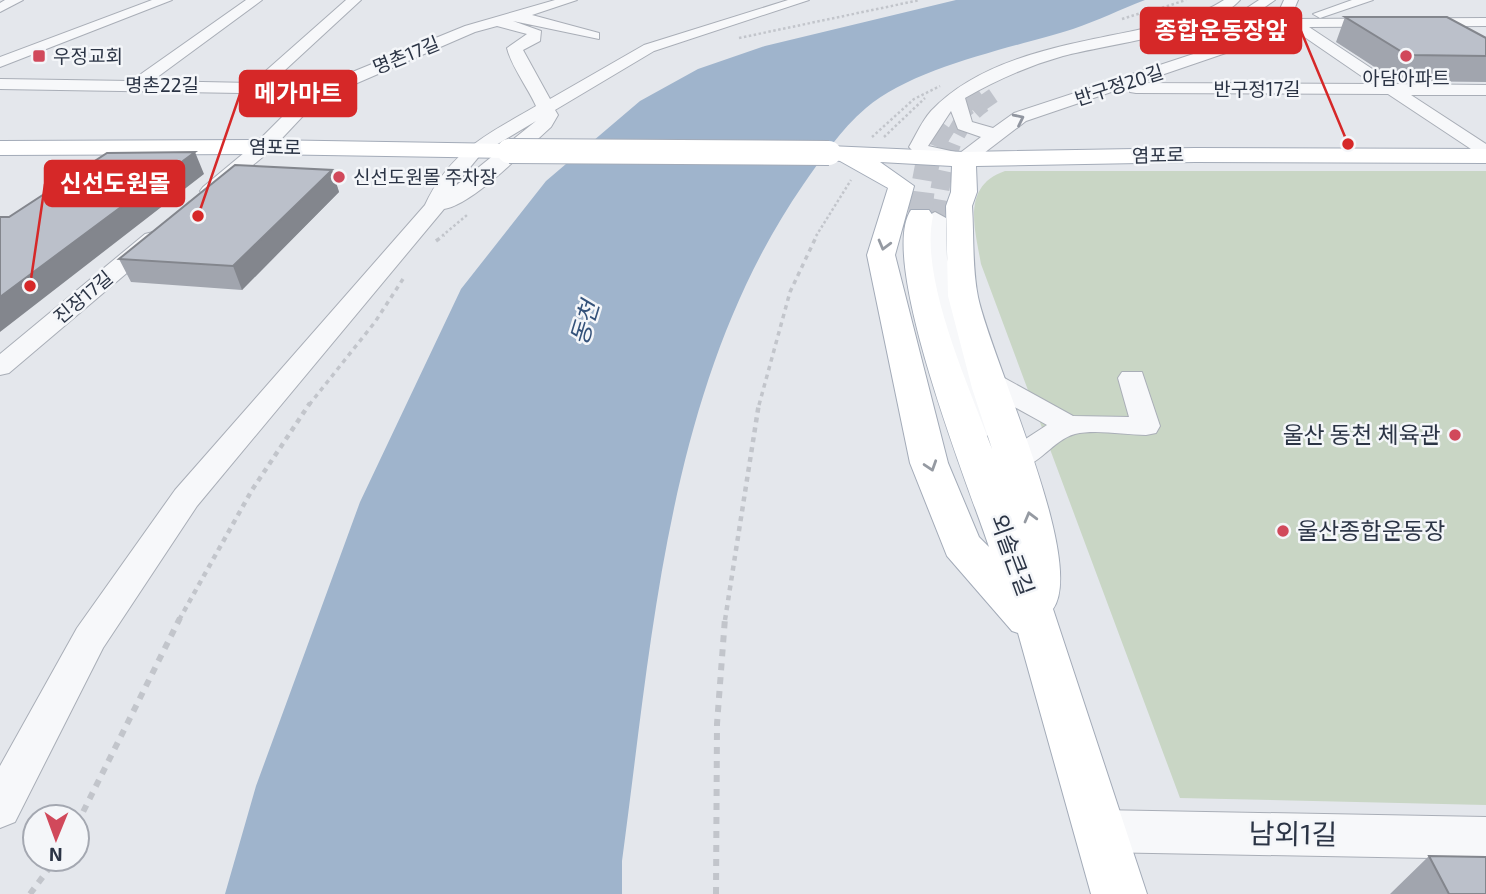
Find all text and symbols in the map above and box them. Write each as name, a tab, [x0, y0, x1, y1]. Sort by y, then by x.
callout: 종합운동장앞	[1141, 8, 1301, 53]
text: 종합운동장앞	[1155, 15, 1287, 44]
street label: 명촌17길	[369, 31, 442, 78]
place label: 우정교회	[53, 44, 123, 67]
marker: 우정교회	[31, 48, 47, 64]
marker: 아담아파트	[1398, 48, 1414, 64]
street label: 반구정20길	[1072, 59, 1166, 110]
place label: 아담아파트	[1362, 66, 1450, 89]
callout: 메가마트	[240, 71, 356, 116]
street label: 명촌22길	[125, 73, 199, 96]
street label: 반구정17길	[1213, 77, 1301, 100]
text: 메가마트	[254, 78, 342, 107]
one-way arrow	[1012, 113, 1024, 127]
street label: 염포로	[249, 135, 301, 158]
street label: 염포로	[1132, 143, 1184, 166]
callout: 신선도원몰	[45, 161, 184, 206]
place label: 신선도원몰 주차장	[353, 165, 497, 188]
text: 신선도원몰	[60, 168, 170, 197]
marker: 신선도원몰 주차장	[331, 169, 347, 185]
one-way arrow	[878, 239, 892, 251]
street label: 진장17길	[49, 265, 117, 328]
water label: 동천	[563, 294, 605, 348]
place label: 울산 동천 체육관	[1283, 420, 1441, 448]
marker: 울산 동천 체육관	[1447, 427, 1463, 443]
one-way arrow	[923, 460, 938, 472]
street label: 외솔큰길	[985, 510, 1041, 599]
one-way arrow	[1024, 511, 1039, 523]
place label: 울산종합운동장	[1297, 516, 1445, 544]
marker: 울산종합운동장	[1275, 523, 1291, 539]
north arrow	[21, 803, 91, 873]
street label: 남외1길	[1249, 815, 1338, 851]
text: N	[49, 844, 63, 867]

